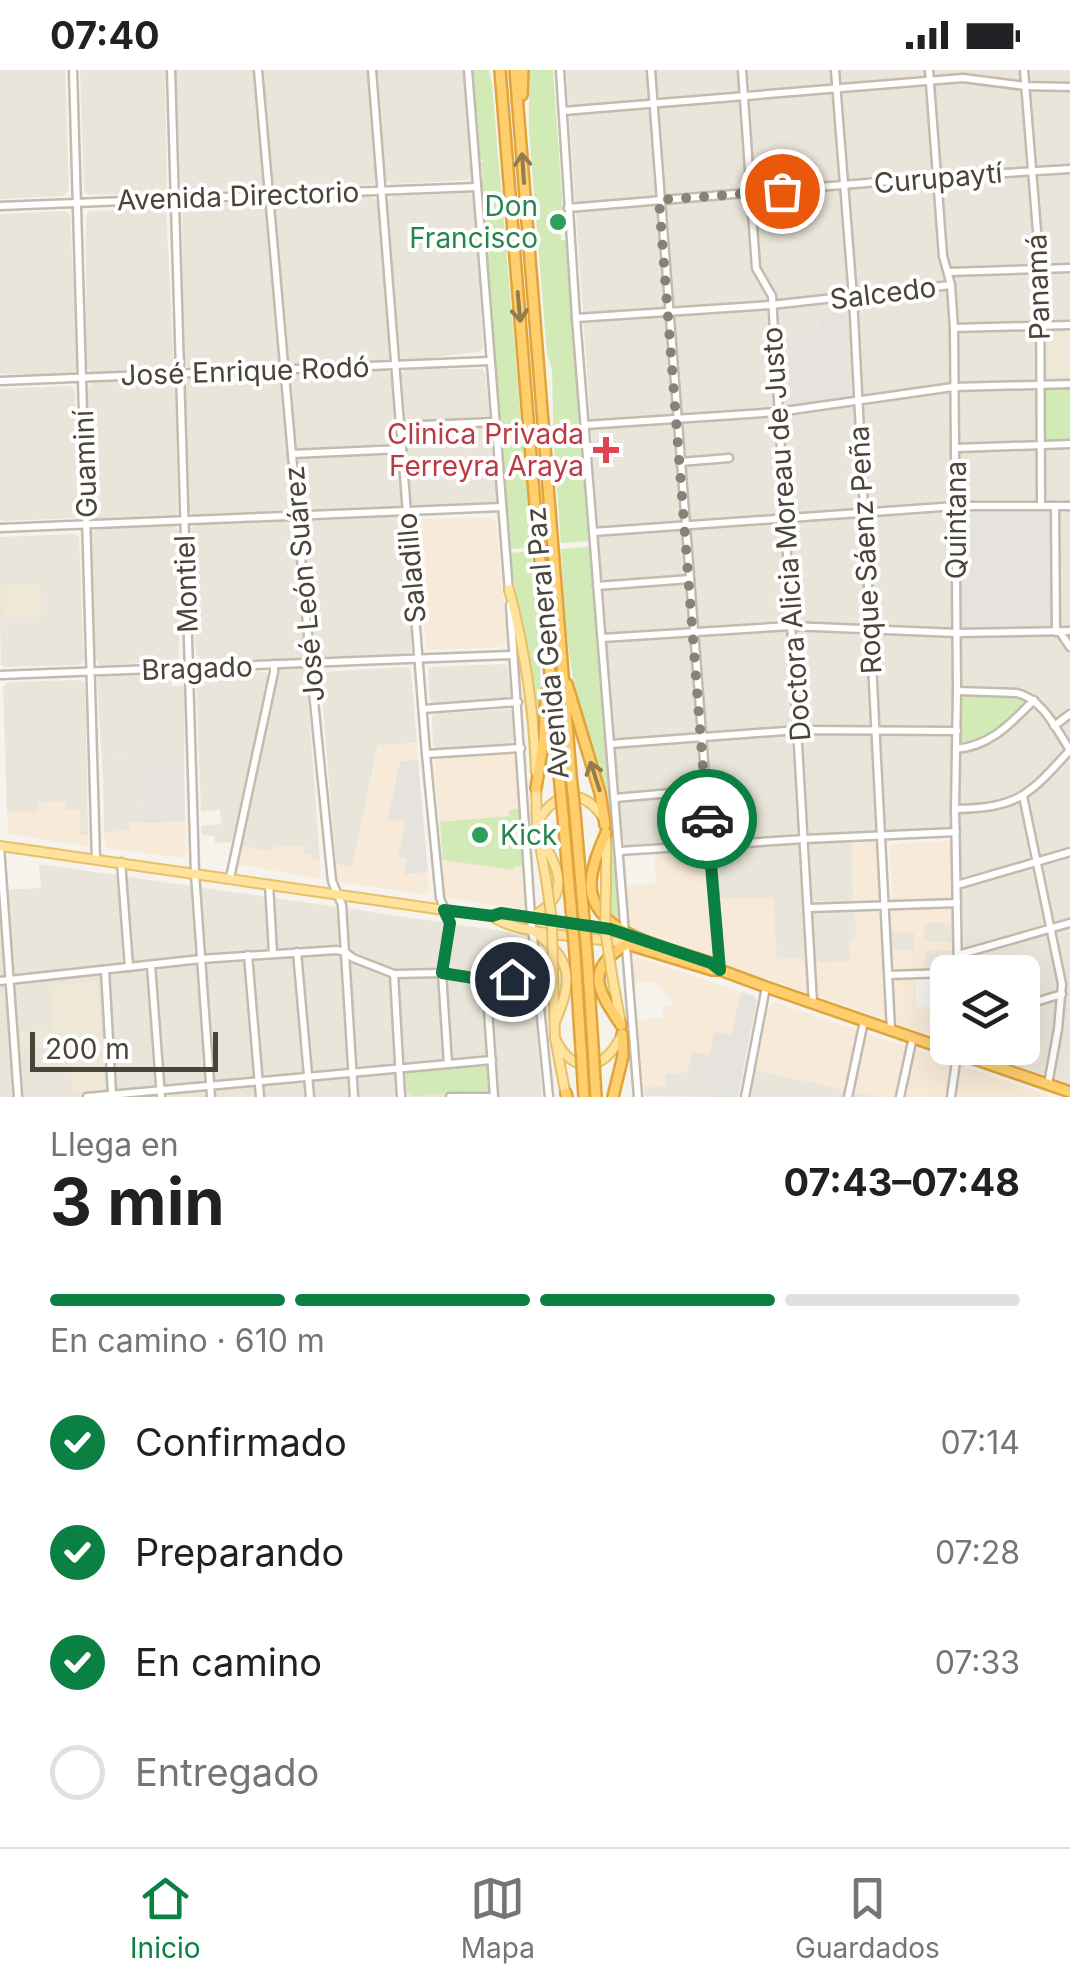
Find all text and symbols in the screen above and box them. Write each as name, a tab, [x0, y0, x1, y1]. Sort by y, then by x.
text: 07:40	[50, 12, 160, 58]
pin	[740, 149, 825, 234]
one-way arrow	[514, 153, 533, 185]
street label: Curupaytí	[872, 155, 1004, 201]
icon: bag	[755, 164, 810, 219]
street label: Avenida Directorio	[116, 175, 360, 217]
place label: Don Francisco	[409, 189, 538, 255]
marker: Don Francisco	[547, 211, 569, 233]
street label: Panamá	[1019, 233, 1057, 341]
street label: Salcedo	[828, 270, 938, 316]
one-way arrow	[510, 291, 529, 323]
street label: Doctora Alicia Moreau de Justo	[755, 326, 817, 742]
street label: José Enrique Rodó	[120, 350, 370, 392]
street label: Guaminí	[66, 409, 104, 518]
place label: Clinica Privada Ferreyra Araya	[387, 417, 584, 483]
street label: Roque Sáenz Peña	[842, 425, 888, 675]
marker: Clinica Privada Ferreyra Araya	[593, 437, 619, 463]
street label: Quintana	[939, 461, 973, 579]
street label: José León Suárez	[277, 465, 331, 703]
street label: Avenida General Paz	[518, 505, 576, 781]
street label: Saladillo	[389, 511, 433, 625]
street label: Montiel	[167, 535, 205, 633]
street label: Bragado	[141, 649, 253, 687]
one-way arrow	[584, 760, 602, 792]
courier	[657, 769, 757, 869]
icon: car	[680, 792, 735, 847]
place label: Kick	[500, 818, 557, 852]
marker: Kick	[469, 824, 491, 846]
pin	[470, 937, 555, 1022]
icon: home	[485, 952, 540, 1007]
map controls	[930, 955, 1040, 1065]
button: layers	[930, 955, 1040, 1065]
scale bar	[30, 1027, 218, 1071]
text: 200 m	[45, 1032, 130, 1066]
text: Llega en	[50, 1125, 179, 1164]
text: 07:43–07:48	[784, 1159, 1020, 1205]
text: 3 min	[50, 1162, 225, 1241]
text: En camino · 610 m	[50, 1321, 325, 1360]
icon: check	[50, 1415, 105, 1470]
text: Confirmado	[135, 1419, 347, 1465]
text: 07:14	[941, 1423, 1020, 1462]
icon: check	[50, 1525, 105, 1580]
text: Preparando	[135, 1529, 344, 1575]
text: 07:28	[935, 1533, 1020, 1572]
icon: check	[50, 1635, 105, 1690]
text: En camino	[135, 1639, 322, 1685]
text: 07:33	[935, 1643, 1020, 1682]
text: Entregado	[135, 1749, 319, 1795]
tab: Inicio	[130, 1871, 201, 1965]
tab: Mapa	[461, 1871, 535, 1965]
tab: Guardados	[795, 1871, 940, 1965]

